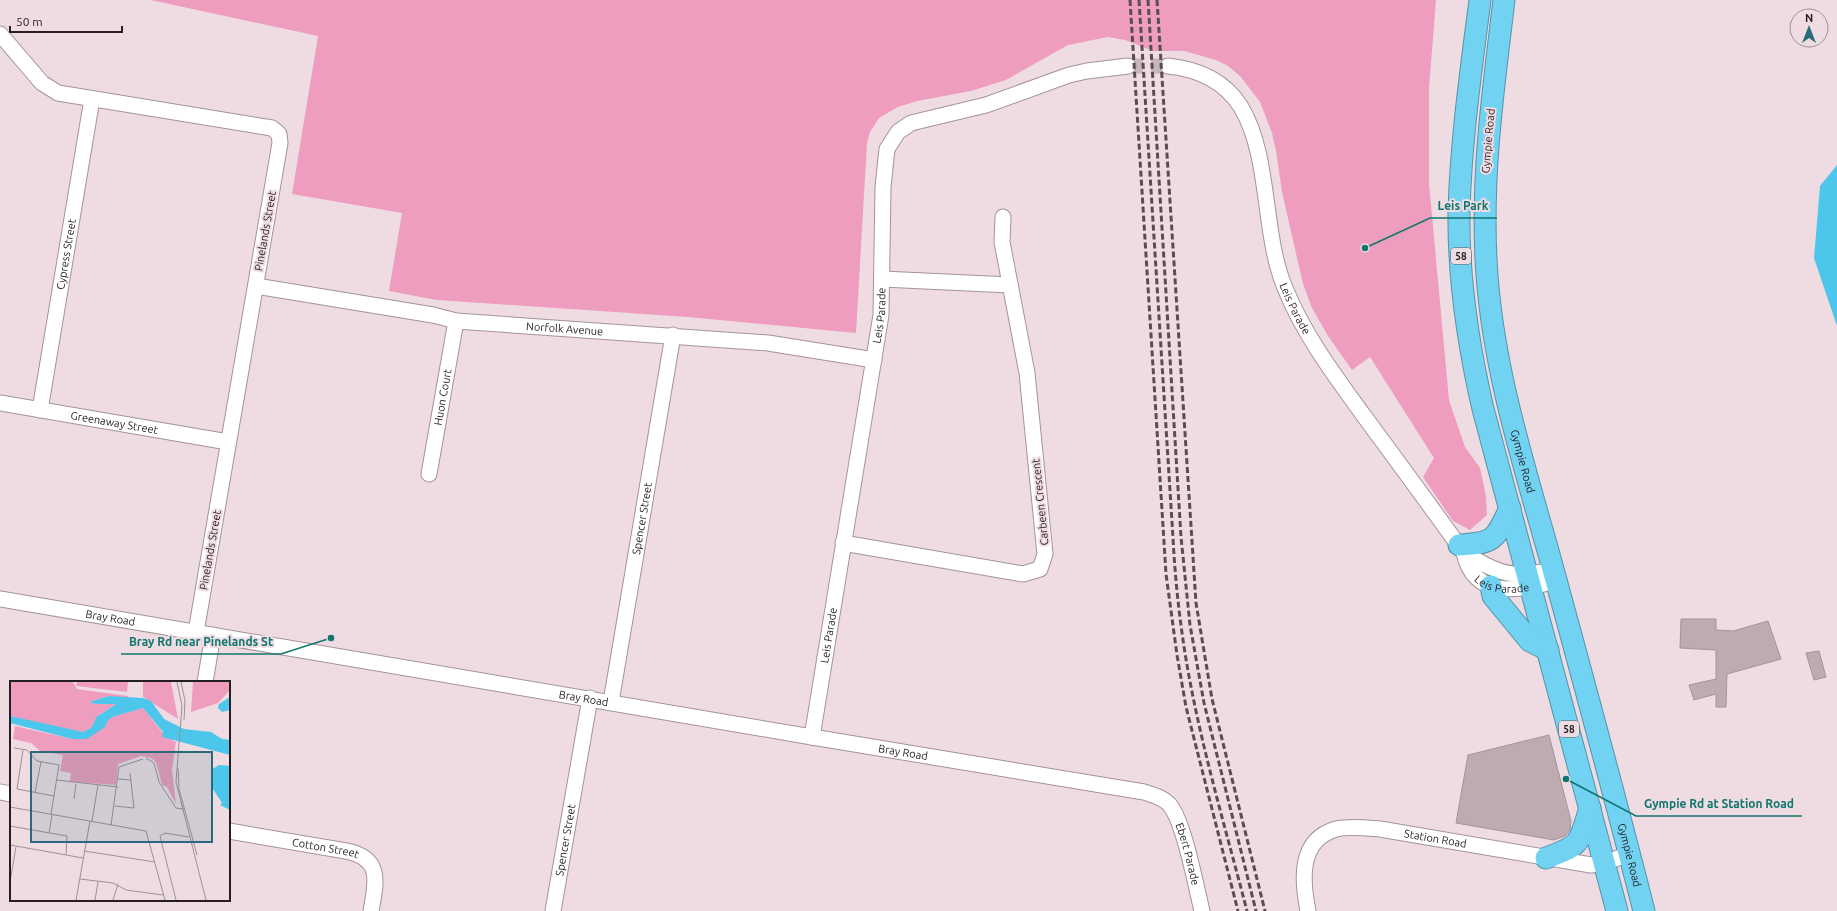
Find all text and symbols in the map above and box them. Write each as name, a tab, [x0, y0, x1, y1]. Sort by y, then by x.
scale bar	[10, 8, 122, 34]
north arrow	[1789, 8, 1829, 48]
text: N	[1805, 12, 1813, 24]
text: 50 m	[16, 15, 43, 28]
street label: Gympie Road	[1479, 108, 1497, 174]
street label: Pinelands Street	[252, 189, 278, 272]
callout: Leis Park	[1430, 194, 1497, 218]
text: Leis Park	[1438, 199, 1489, 212]
street label: Cypress Street	[54, 217, 78, 290]
road number: 58	[1451, 248, 1471, 264]
street label: Leis Parade	[1277, 281, 1313, 337]
street label: Leis Parade	[870, 287, 887, 344]
street label: Norfolk Avenue	[526, 320, 604, 337]
street label: Huon Court	[432, 367, 454, 426]
street label: Greenaway Street	[70, 409, 160, 436]
street label: Gympie Road	[1509, 428, 1537, 494]
street label: Carbeen Crescent	[1029, 457, 1051, 546]
street label: Spencer Street	[630, 481, 654, 556]
street label: Pinelands Street	[197, 508, 223, 591]
street label: Leis Parade	[1472, 573, 1530, 595]
street label: Leis Parade	[818, 607, 839, 664]
street label: Bray Road	[85, 608, 136, 628]
callout: Bray Rd near Pinelands St	[121, 630, 281, 654]
text: Bray Rd near Pinelands St	[129, 635, 273, 648]
inset map	[10, 681, 230, 901]
street label: Bray Road	[558, 688, 609, 708]
road number: 58	[1559, 721, 1579, 737]
street label: Bray Road	[877, 742, 929, 762]
callout: Gympie Rd at Station Road	[1636, 792, 1802, 816]
text: Gympie Rd at Station Road	[1644, 797, 1794, 810]
street label: Spencer Street	[553, 802, 578, 877]
street label: Ebert Parade	[1173, 821, 1202, 886]
street label: Gympie Road	[1616, 822, 1644, 888]
street label: Station Road	[1403, 827, 1468, 850]
street label: Cotton Street	[291, 836, 362, 861]

